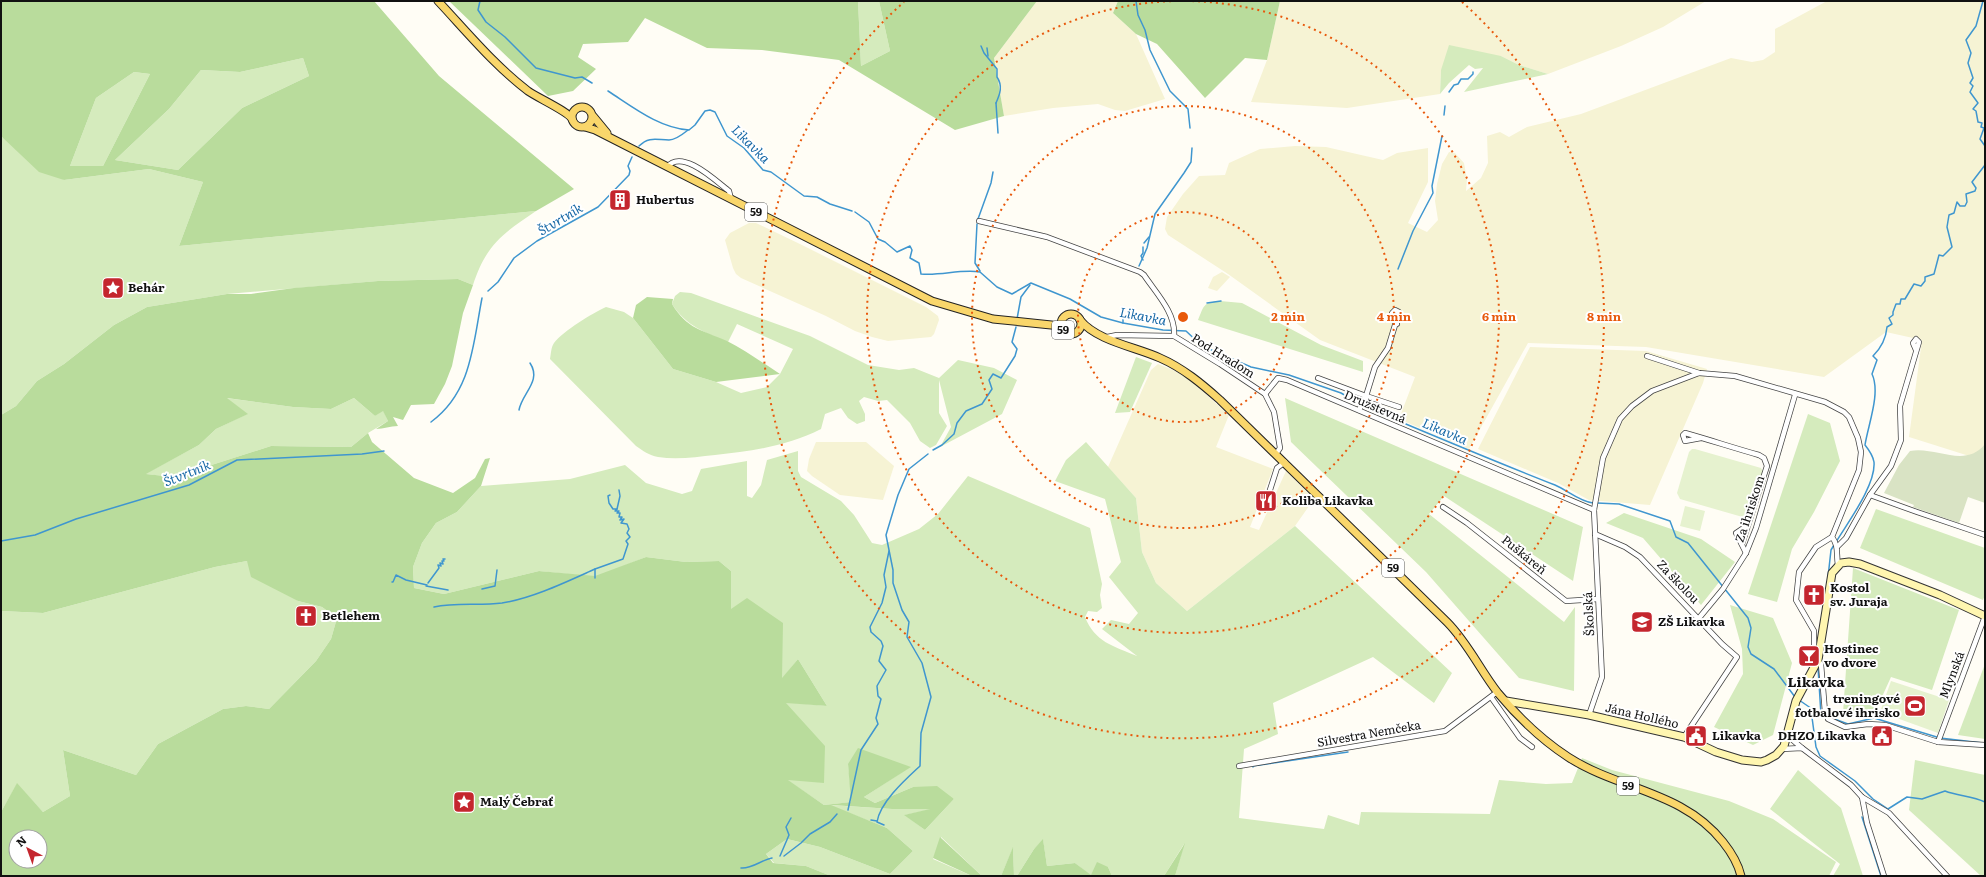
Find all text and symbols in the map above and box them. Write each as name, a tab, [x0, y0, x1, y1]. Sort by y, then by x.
water label: Likavka	[728, 120, 775, 167]
building icon: Hubertus	[607, 187, 633, 213]
place label: Hubertus	[636, 190, 694, 208]
water label: Štvrtník	[534, 197, 586, 239]
road number: 59	[745, 203, 767, 221]
place icon: Behár	[100, 275, 126, 301]
place label: Behár	[128, 278, 165, 296]
water label: Likavka	[1118, 302, 1169, 329]
text: 2 min	[1271, 307, 1305, 325]
text: 4 min	[1377, 307, 1412, 325]
text: 6 min	[1482, 307, 1517, 325]
text: 8 min	[1587, 307, 1622, 325]
centre of rings	[1176, 310, 1190, 324]
road number: 59	[1052, 321, 1074, 339]
street label: Pod Hradom	[1188, 328, 1259, 382]
street label: Družstevná	[1342, 385, 1410, 427]
water label: Likavka	[1420, 413, 1471, 449]
water label: Štvrtník	[160, 454, 214, 491]
street label: Za ihriskom	[1730, 473, 1768, 544]
restaurant icon: Koliba Likavka	[1253, 488, 1279, 514]
place label: Koliba Likavka	[1282, 491, 1373, 509]
street label: Puškáreň	[1498, 530, 1551, 578]
street label: Za školou	[1653, 555, 1704, 608]
road number: 59	[1382, 559, 1404, 577]
place label: Kostol sv. Juraja	[1830, 578, 1888, 610]
church icon: Kostol sv. Juraja	[1801, 582, 1827, 608]
street label: Školská	[1578, 591, 1598, 637]
church icon: Betlehem	[293, 603, 319, 629]
place label: Betlehem	[322, 606, 380, 624]
school or university icon: ZŠ Likavka	[1629, 609, 1655, 635]
place label: ZŠ Likavka	[1658, 612, 1725, 630]
place label: Hostinec vo dvore	[1824, 639, 1879, 671]
bar icon: Hostinec vo dvore	[1796, 643, 1822, 669]
street label: Mlynská	[1934, 648, 1968, 701]
district label: Likavka	[1787, 671, 1845, 691]
place label: treningové fotbalové ihrisko	[1795, 689, 1901, 721]
sports icon: treningové fotbalové ihrisko	[1902, 693, 1928, 719]
street label: Jána Hollého	[1604, 698, 1681, 732]
street label: Silvestra Nemčeka	[1316, 715, 1423, 751]
public building icon: Likavka	[1683, 723, 1709, 749]
public building icon: DHZO Likavka	[1869, 723, 1895, 749]
place label: Likavka	[1712, 726, 1761, 744]
place label: DHZO Likavka	[1778, 726, 1866, 744]
road number: 59	[1617, 777, 1639, 795]
place icon: Malý Čebrať	[451, 789, 477, 815]
place label: Malý Čebrať	[480, 792, 554, 810]
north arrow	[8, 829, 48, 869]
text: N	[12, 832, 30, 850]

